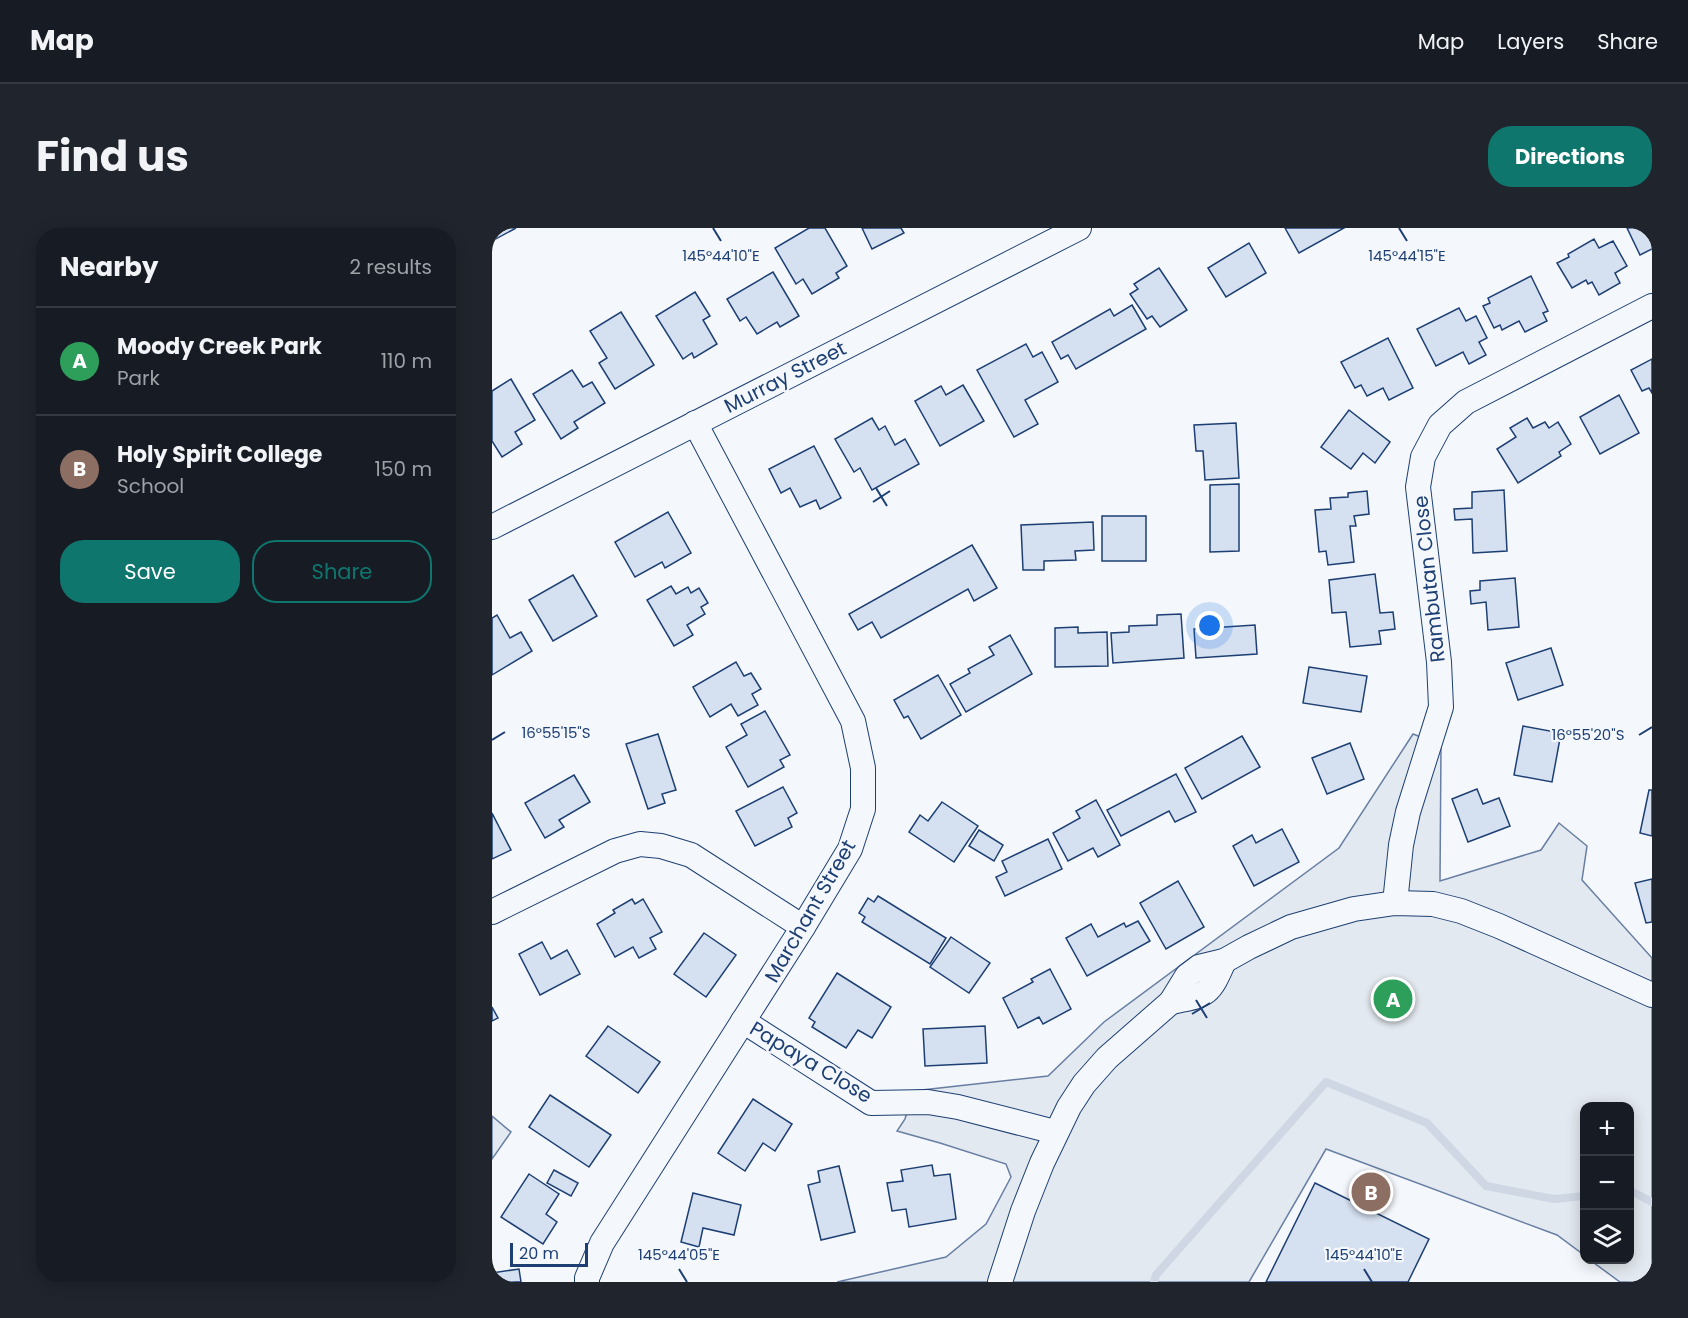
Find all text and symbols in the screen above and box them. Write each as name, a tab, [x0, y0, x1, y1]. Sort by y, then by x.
text: Map	[30, 21, 94, 60]
text: Map	[1418, 27, 1464, 56]
text: Layers	[1497, 27, 1564, 56]
text: Share	[1597, 27, 1658, 56]
button: Directions	[1488, 126, 1652, 187]
text: Find us	[36, 127, 189, 186]
text: 145°44'10"E	[682, 245, 760, 266]
text: 145°44'15"E	[1368, 245, 1446, 266]
text: Nearby	[60, 249, 158, 285]
text: 2 results	[349, 253, 432, 281]
text: Moody Creek Park	[117, 331, 322, 362]
street label: Murray Street	[719, 334, 851, 420]
text: A	[72, 347, 87, 375]
text: 110 m	[381, 347, 432, 375]
text: Park	[117, 364, 160, 392]
text: Holy Spirit College	[117, 439, 322, 470]
text: B	[73, 455, 86, 483]
text: 150 m	[375, 455, 432, 483]
text: School	[117, 472, 184, 500]
street label: Rambutan Close	[1406, 494, 1452, 664]
button: Save	[60, 540, 240, 603]
button: Share	[252, 540, 432, 603]
your location	[1195, 611, 1224, 640]
text: 16°55'15"S	[521, 722, 591, 743]
text: 16°55'20"S	[1552, 724, 1624, 745]
street label: Marchant Street	[758, 834, 862, 988]
pin: A	[1374, 976, 1412, 1022]
street label: Papaya Close	[745, 1014, 877, 1110]
map controls	[1580, 1102, 1634, 1264]
button: +	[1580, 1102, 1634, 1156]
button: −	[1580, 1156, 1634, 1210]
pin: B	[1352, 1170, 1390, 1214]
button: layers	[1580, 1210, 1634, 1264]
scale bar	[510, 1240, 588, 1268]
text: 20 m	[519, 1242, 559, 1265]
text: 145°44'05"E	[638, 1244, 720, 1265]
text: 145°44'10"E	[1325, 1244, 1403, 1265]

